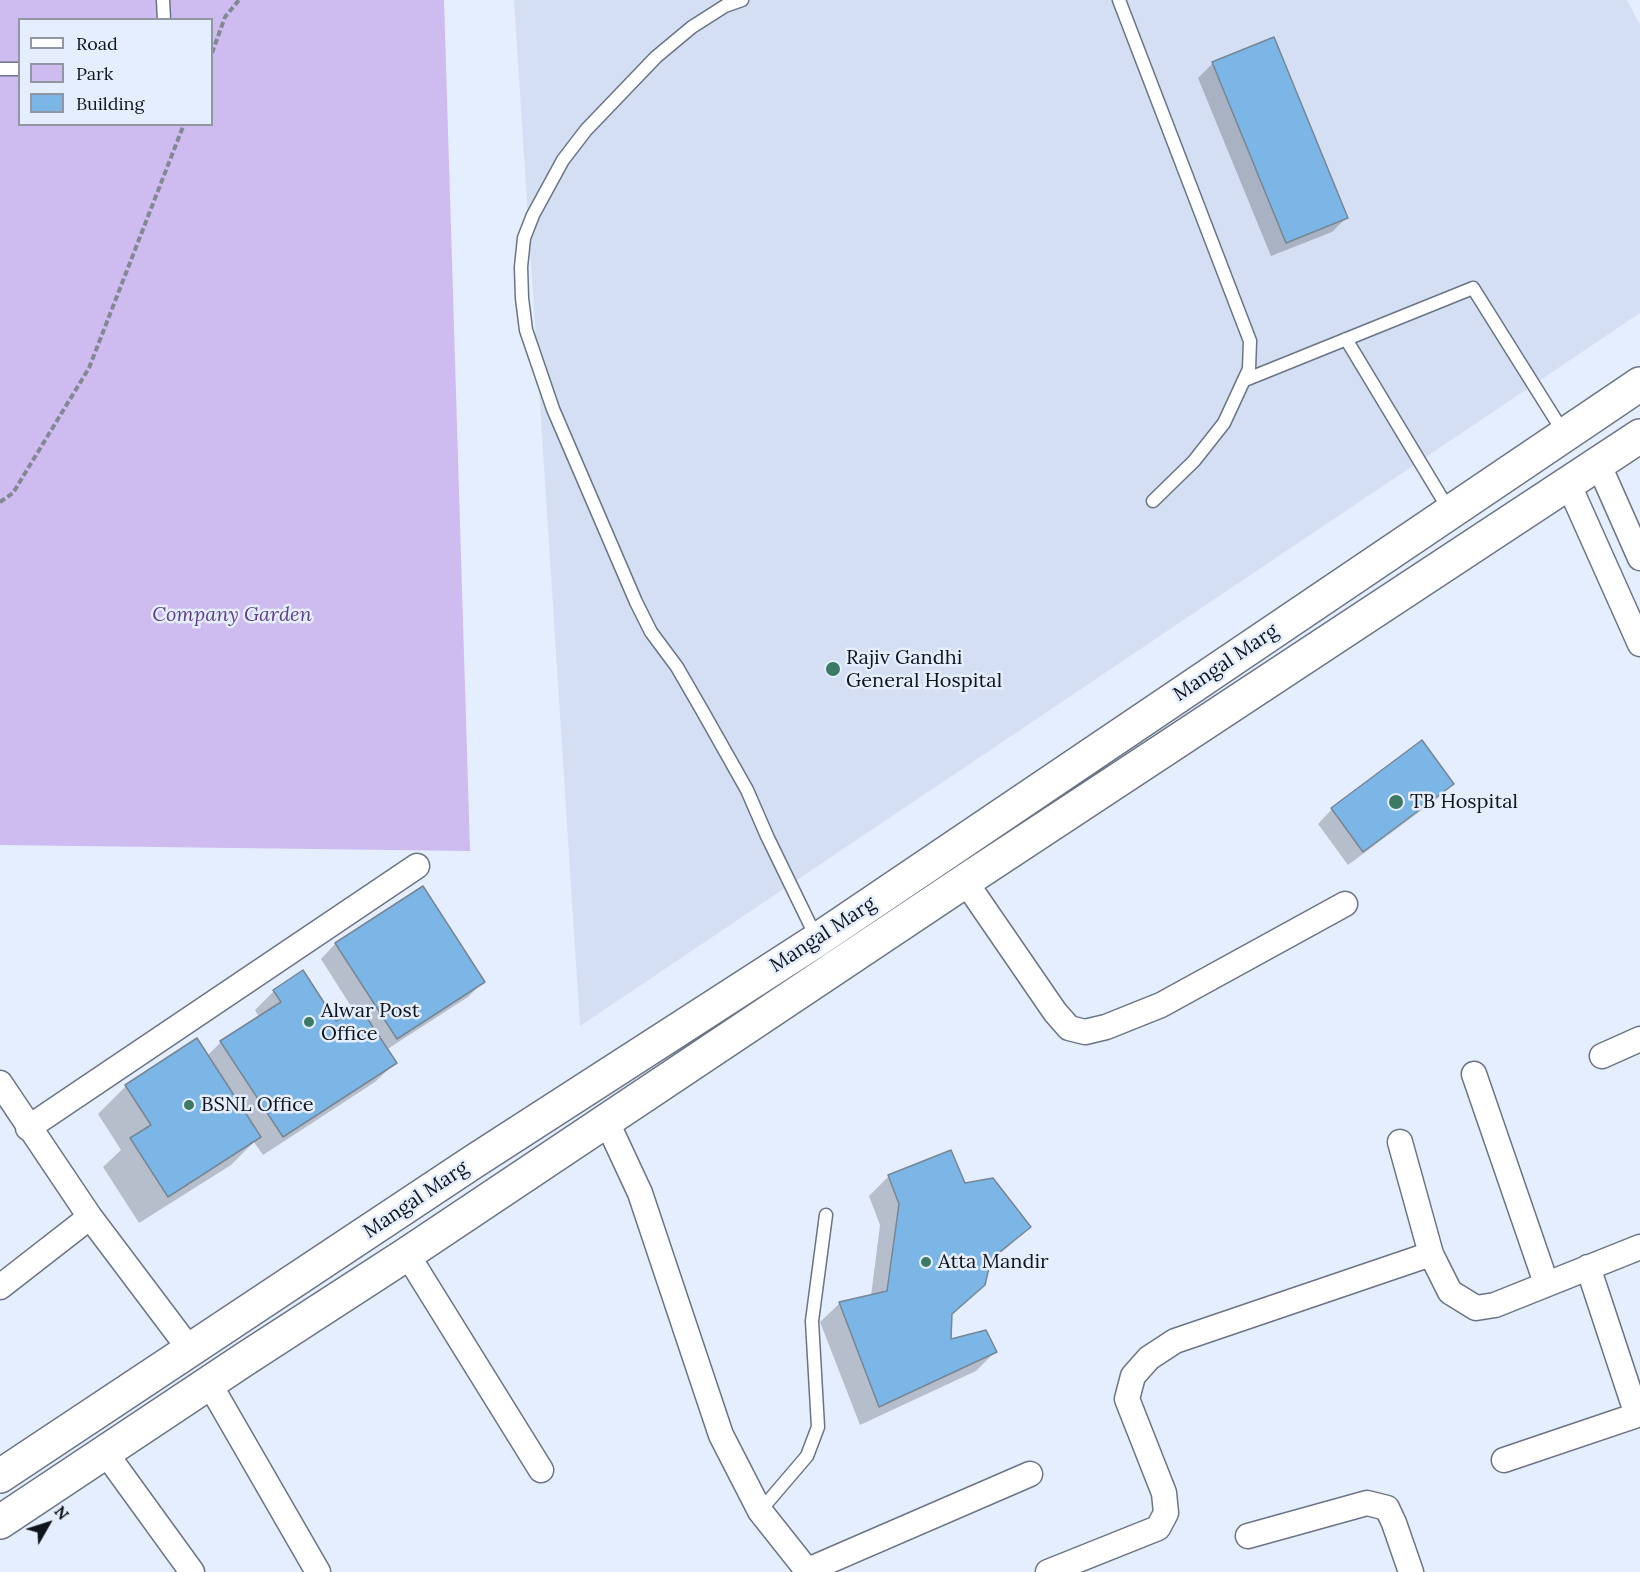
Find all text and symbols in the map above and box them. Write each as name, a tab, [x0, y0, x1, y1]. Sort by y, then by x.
legend	[18, 18, 213, 126]
text: Road	[76, 32, 118, 55]
text: Park	[76, 62, 113, 85]
text: Building	[76, 92, 144, 115]
park label: Company Garden	[152, 603, 312, 627]
street label: Mangal Marg	[1169, 619, 1283, 707]
place label: Rajiv Gandhi General Hospital	[846, 646, 1002, 693]
marker: Rajiv Gandhi General Hospital	[824, 660, 842, 678]
place label: TB Hospital	[1410, 790, 1518, 814]
marker: TB Hospital	[1387, 793, 1405, 811]
street label: Mangal Marg	[766, 892, 880, 978]
place label: Alwar Post Office	[321, 999, 420, 1046]
marker: Alwar Post Office	[302, 1015, 316, 1029]
place label: BSNL Office	[201, 1093, 314, 1117]
marker: BSNL Office	[182, 1098, 196, 1112]
street label: Mangal Marg	[359, 1156, 473, 1244]
place label: Atta Mandir	[938, 1250, 1049, 1274]
marker: Atta Mandir	[919, 1255, 933, 1269]
north arrow	[18, 1494, 78, 1554]
text: N	[50, 1502, 74, 1524]

